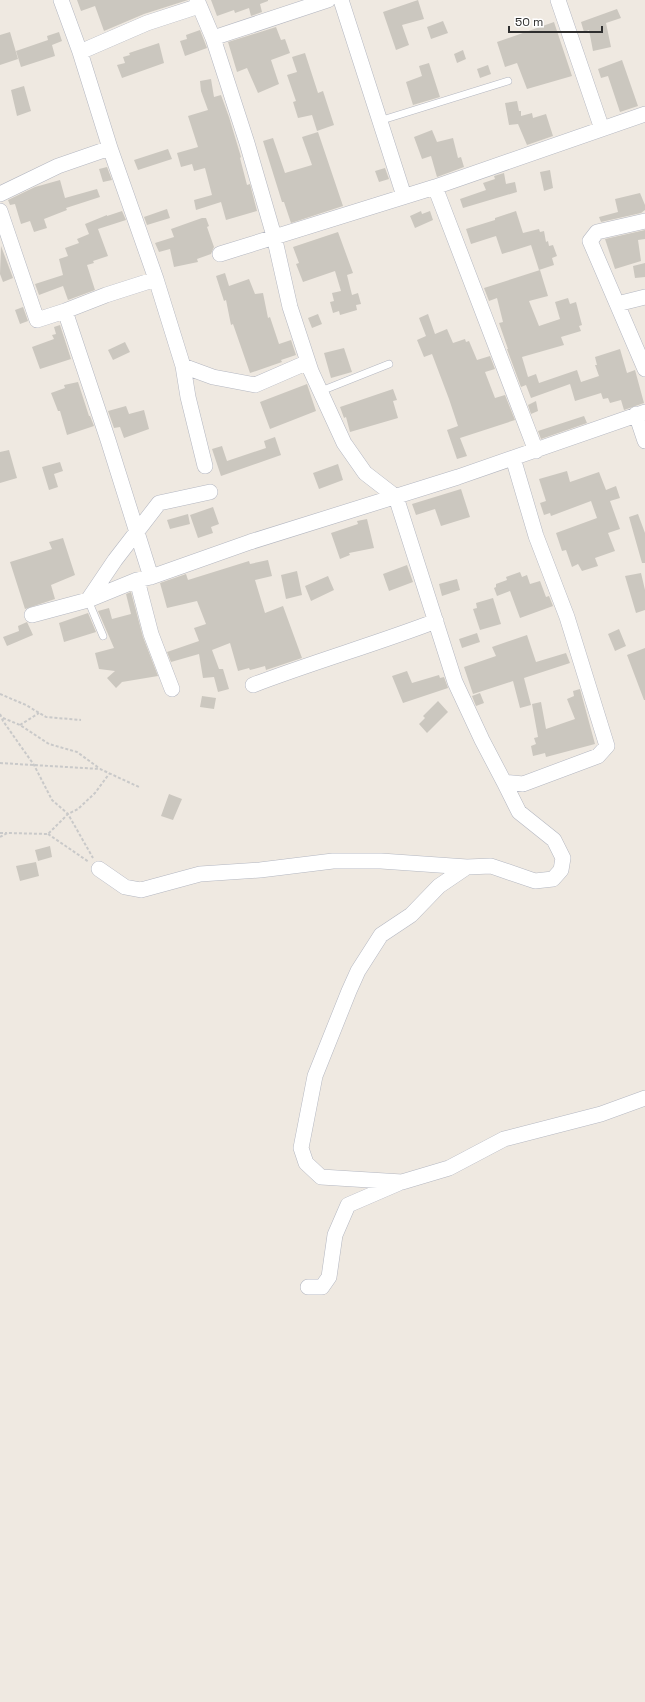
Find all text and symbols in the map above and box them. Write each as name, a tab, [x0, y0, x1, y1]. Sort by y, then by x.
scale bar	[509, 8, 602, 34]
text: 50 m	[515, 14, 543, 30]

